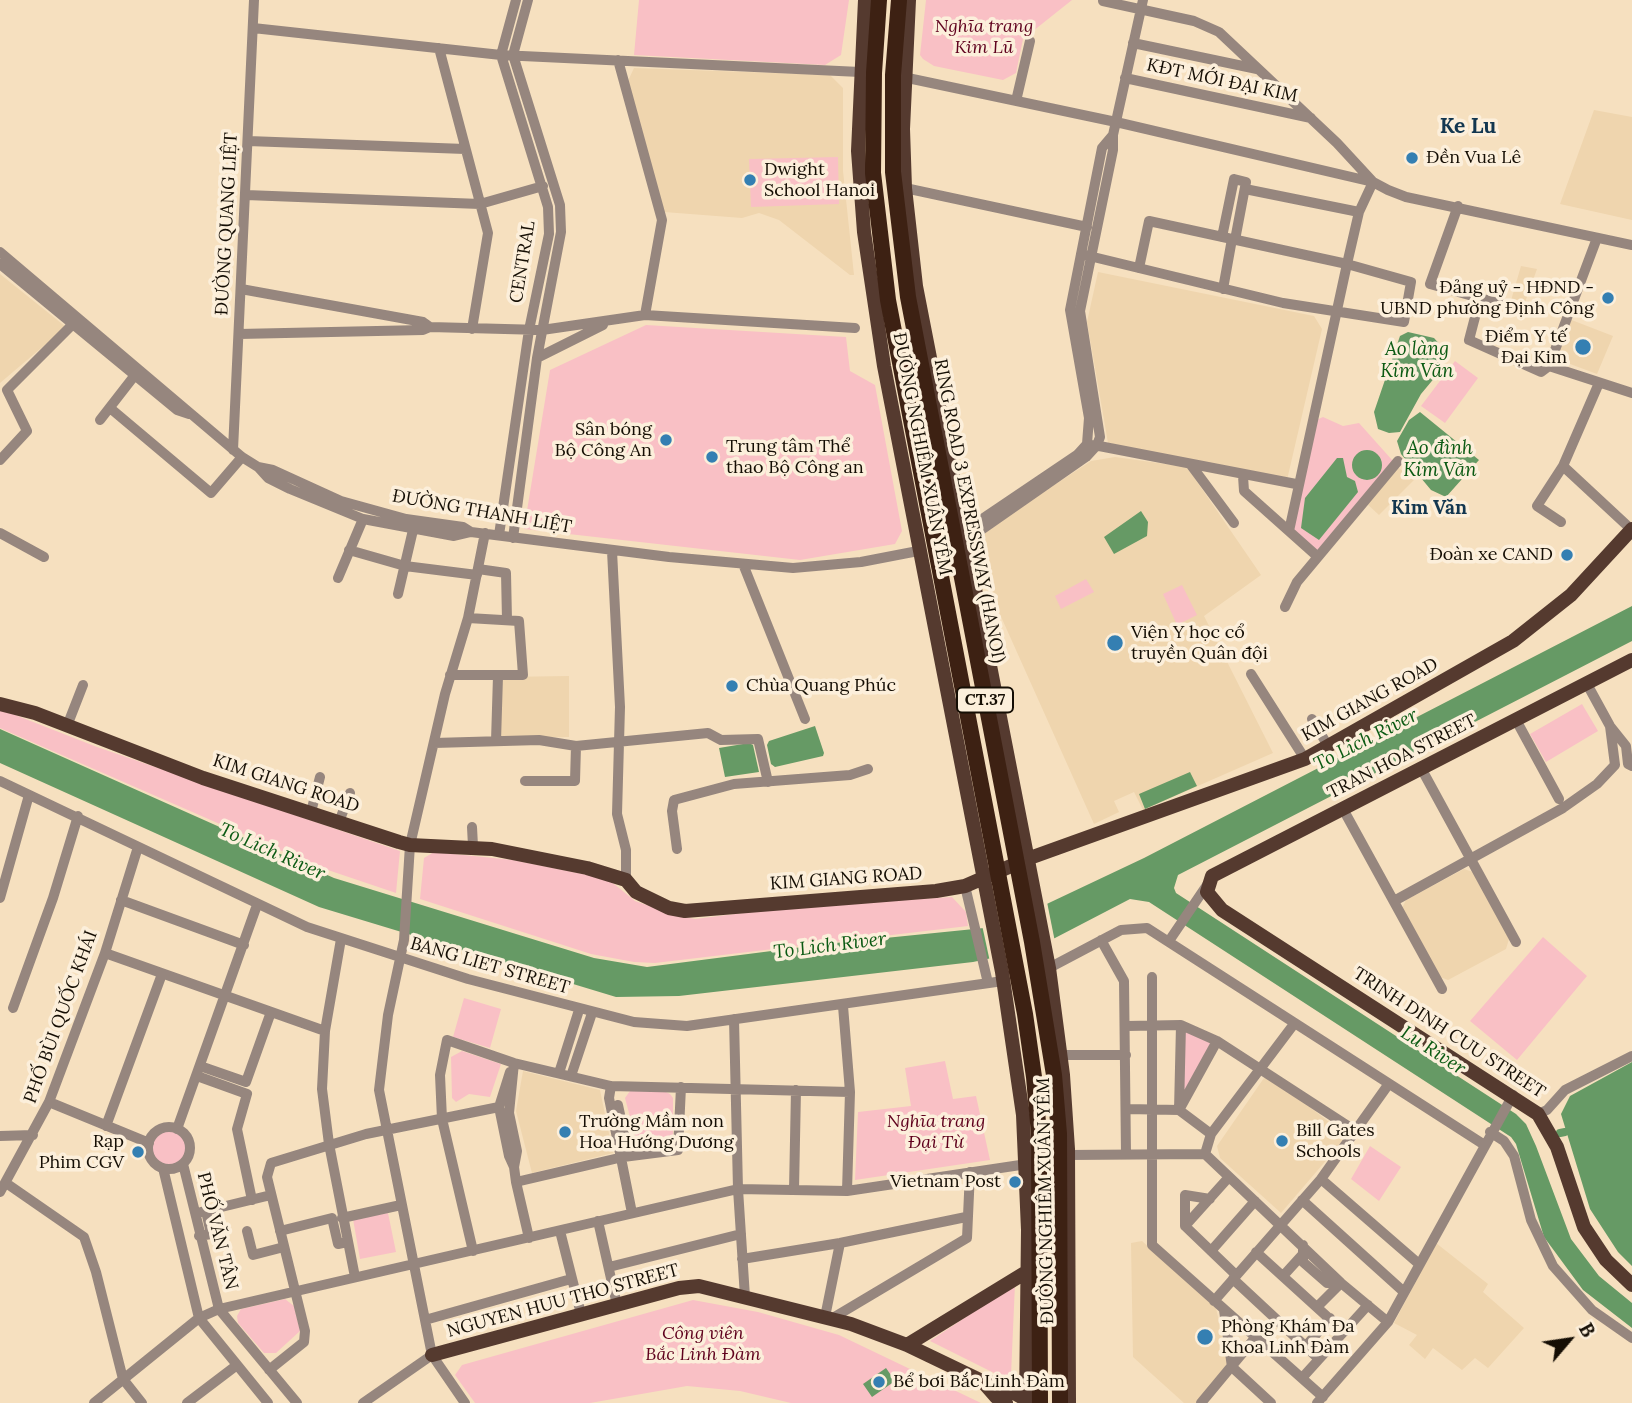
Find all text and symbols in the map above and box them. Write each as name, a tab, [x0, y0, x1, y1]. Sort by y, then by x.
park label: Nghĩa trang Kim Lũ	[935, 16, 1033, 58]
street label: KĐT MỚI ĐẠI KIM	[1145, 54, 1299, 108]
district label: Ke Lu	[1440, 114, 1496, 140]
street label: ĐƯỜNG QUANG LIỆT	[211, 132, 243, 316]
place label: Đền Vua Lê	[1426, 147, 1521, 169]
marker: Đền Vua Lê	[1404, 150, 1420, 166]
place label: Dwight School Hanoi	[764, 159, 875, 202]
marker: Dwight School Hanoi	[742, 172, 758, 188]
street label: CENTRAL	[506, 219, 540, 305]
place label: Đảng uỷ - HĐND - UBND phường Định Công	[1380, 277, 1594, 320]
marker: Đảng uỷ - HĐND - UBND phường Định Công	[1600, 290, 1616, 306]
place label: Điểm Y tế Đại Kim	[1485, 326, 1567, 368]
street label: ĐƯỜNG NGHIÊM XUÂN YÊM	[888, 331, 956, 577]
marker: Điểm Y tế Đại Kim	[1573, 337, 1593, 357]
water label: Ao làng Kim Văn	[1380, 339, 1454, 383]
street label: RING ROAD 3 EXPRESSWAY (HANOI)	[929, 357, 1009, 665]
place label: Sân bóng Bộ Công An	[555, 419, 652, 462]
marker: Sân bóng Bộ Công An	[658, 432, 674, 448]
place label: Trung tâm Thể thao Bộ Công an	[726, 436, 864, 478]
water label: Ao đình Kim Văn	[1403, 438, 1477, 482]
marker: Trung tâm Thể thao Bộ Công an	[704, 449, 720, 465]
street label: ĐƯỜNG THANH LIỆT	[391, 486, 573, 538]
district label: Kim Văn	[1391, 498, 1467, 520]
place label: Đoàn xe CAND	[1429, 544, 1553, 566]
marker: Đoàn xe CAND	[1559, 547, 1575, 563]
place label: Viện Y học cổ truyền Quân đội	[1131, 622, 1268, 664]
marker: Viện Y học cổ truyền Quân đội	[1105, 633, 1125, 653]
street label: KIM GIANG ROAD	[1298, 654, 1442, 746]
place label: Chùa Quang Phúc	[746, 675, 896, 697]
marker: Chùa Quang Phúc	[724, 678, 740, 694]
road number: CT.37	[957, 688, 1013, 712]
water label: To Lich River	[1310, 704, 1422, 776]
street label: TRAN HOA STREET	[1324, 710, 1480, 804]
street label: KIM GIANG ROAD	[210, 750, 362, 818]
water label: To Lich River	[215, 818, 329, 886]
street label: KIM GIANG ROAD	[769, 863, 923, 895]
street label: PHỐ BÙI QUỐC KHÁI	[20, 928, 102, 1106]
water label: To Lich River	[772, 928, 888, 964]
street label: BANG LIET STREET	[408, 933, 572, 999]
street label: TRINH DINH CUU STREET	[1349, 963, 1549, 1103]
water label: Lu River	[1396, 1022, 1470, 1080]
street label: ĐƯỜNG NGHIÊM XUÂN YÊM	[1033, 1077, 1059, 1325]
place label: Trường Mầm non Hoa Hướng Dương	[579, 1111, 734, 1154]
park label: Nghĩa trang Đại Từ	[887, 1111, 985, 1154]
place label: Bill Gates Schools	[1296, 1120, 1375, 1162]
marker: Trường Mầm non Hoa Hướng Dương	[557, 1124, 573, 1140]
place label: Rạp Phim CGV	[39, 1131, 124, 1174]
marker: Bill Gates Schools	[1274, 1133, 1290, 1149]
marker: Rạp Phim CGV	[130, 1144, 146, 1160]
street label: PHỐ VĂN TÂN	[192, 1170, 242, 1292]
place label: Vietnam Post	[890, 1171, 1001, 1193]
marker: Vietnam Post	[1007, 1174, 1023, 1190]
street label: NGUYEN HUU THO STREET	[445, 1260, 681, 1342]
north arrow	[1534, 1305, 1604, 1375]
place label: Phòng Khám Đa Khoa Linh Đàm	[1221, 1316, 1355, 1358]
text: B	[1574, 1319, 1601, 1341]
park label: Công viên Bắc Linh Đàm	[645, 1323, 761, 1366]
marker: Phòng Khám Đa Khoa Linh Đàm	[1195, 1327, 1215, 1347]
place label: Bể bơi Bắc Linh Đàm	[893, 1371, 1065, 1393]
marker: Bể bơi Bắc Linh Đàm	[871, 1374, 887, 1390]

